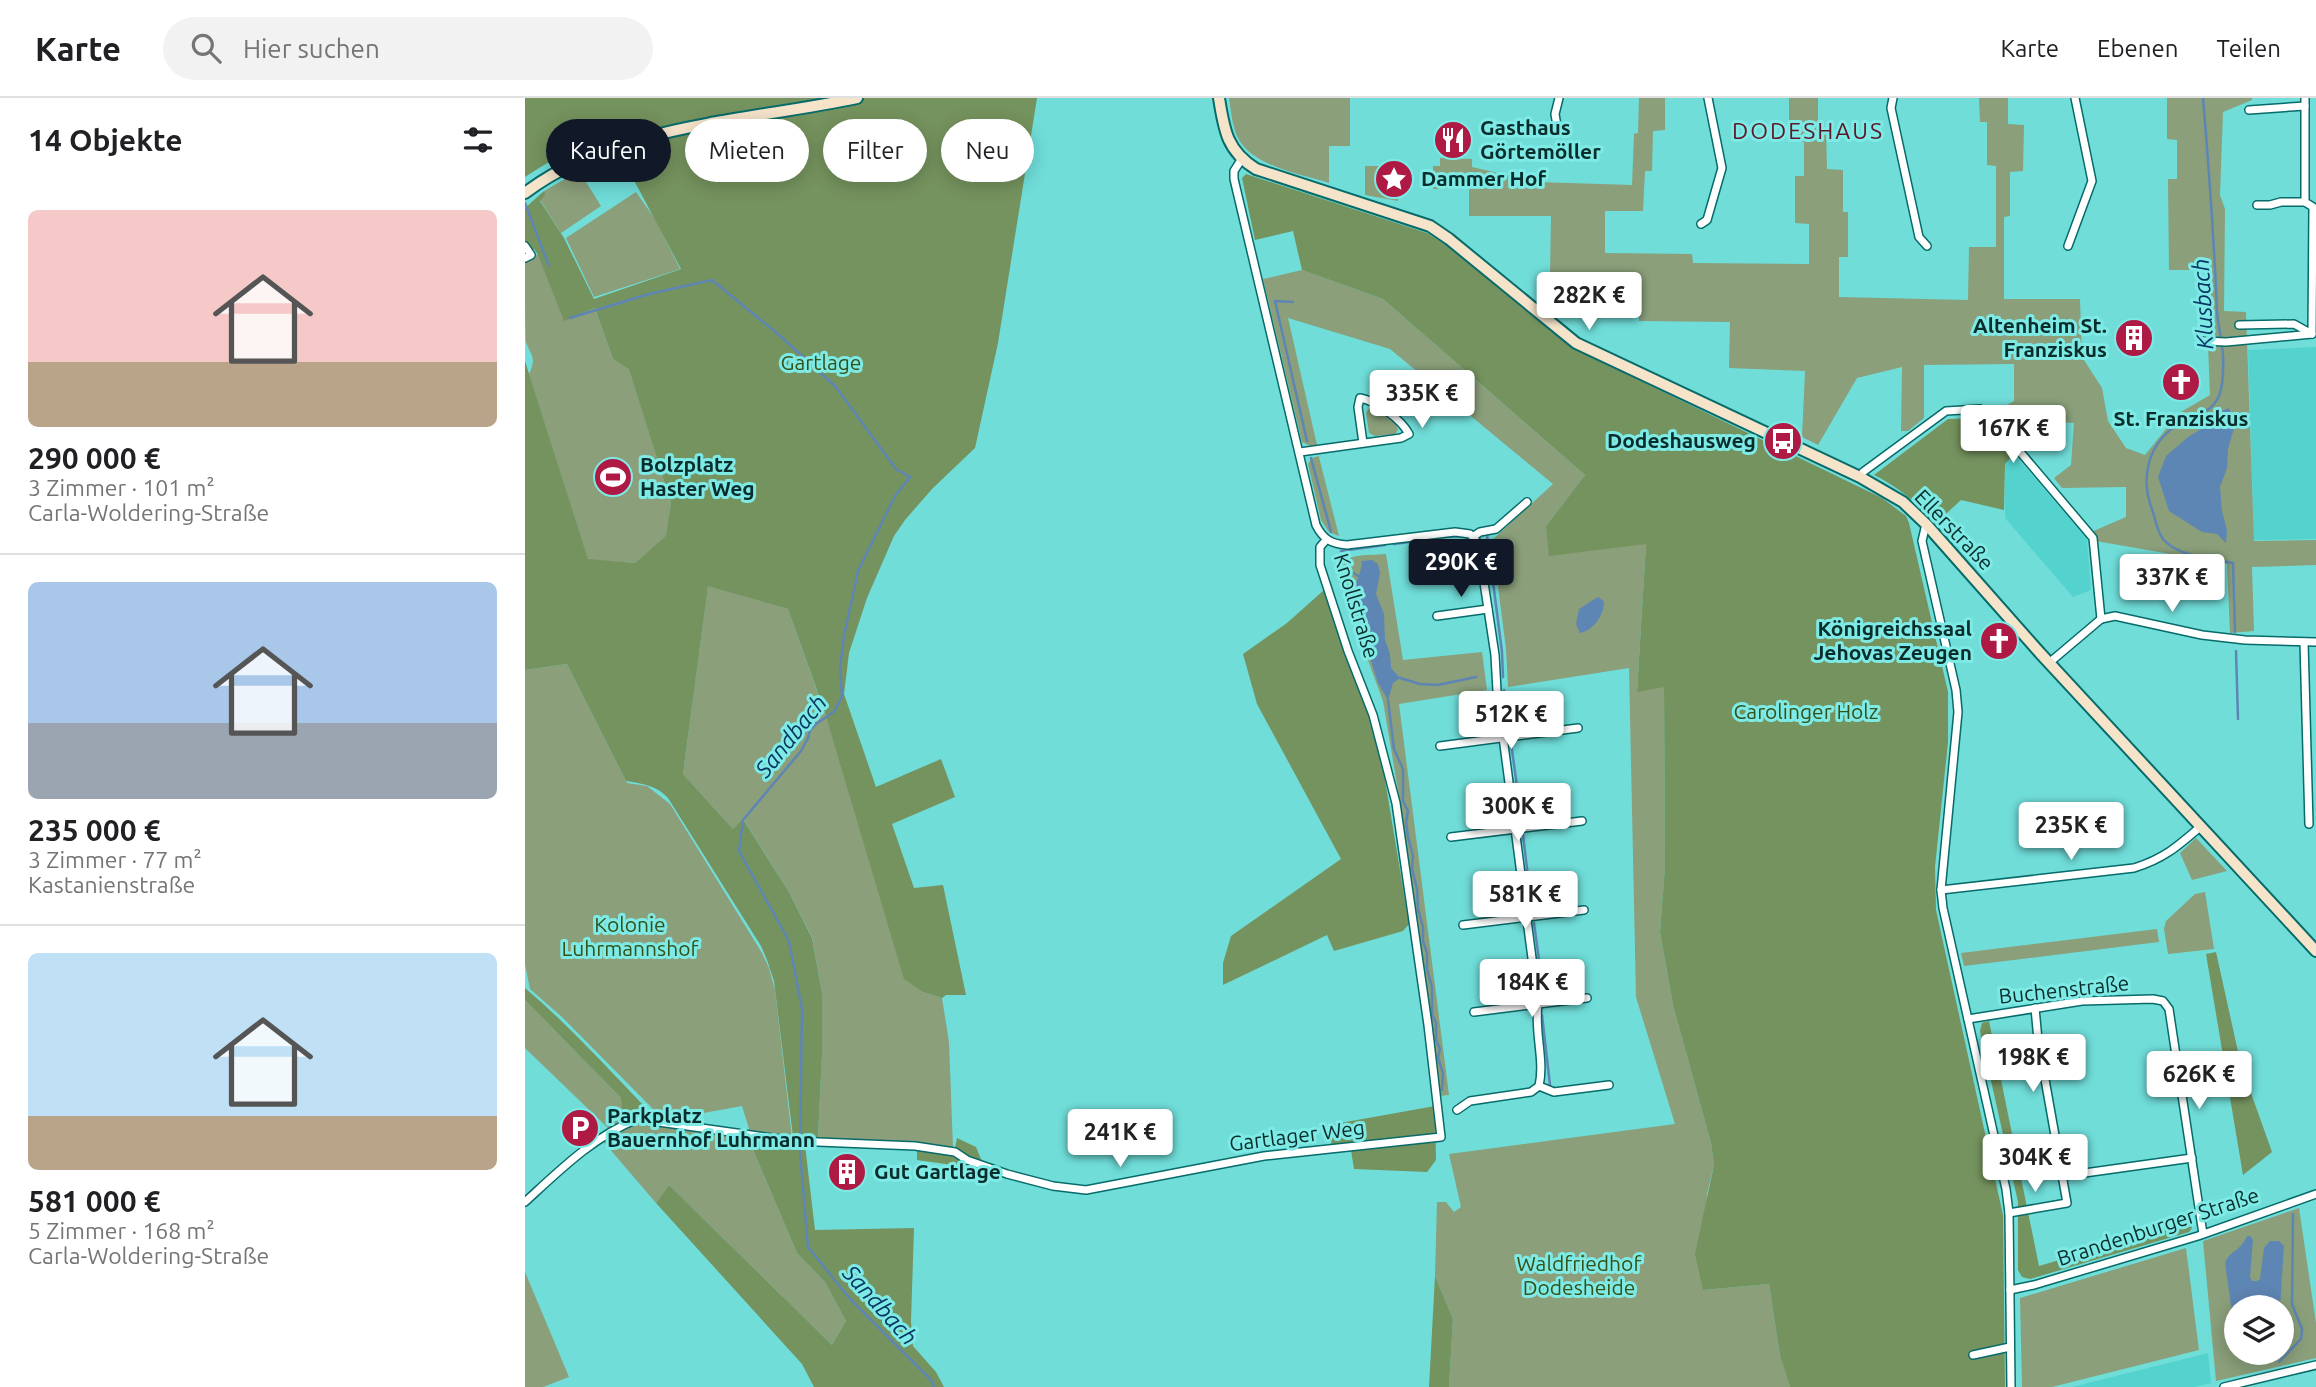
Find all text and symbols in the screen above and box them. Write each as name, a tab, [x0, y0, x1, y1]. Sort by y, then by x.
search box	[163, 17, 653, 80]
icon: search	[187, 29, 225, 67]
text: Karte	[35, 30, 121, 67]
text: Hier suchen	[243, 34, 380, 63]
text: Karte	[2000, 35, 2059, 62]
text: Ebenen	[2097, 35, 2178, 62]
text: Teilen	[2216, 35, 2281, 62]
place label: Gasthaus Görtemöller	[1480, 115, 1601, 163]
district label: DODESHAUS	[1732, 118, 1884, 143]
chip: Kaufen	[546, 119, 671, 182]
chip: Mieten	[685, 119, 809, 182]
chip: Filter	[823, 119, 927, 182]
chip: Neu	[941, 119, 1034, 182]
restaurant icon: Gasthaus Görtemöller	[1432, 119, 1474, 161]
icon: filters	[459, 121, 497, 159]
text: 14 Objekte	[28, 123, 183, 157]
place icon: Dammer Hof	[1373, 158, 1415, 200]
place label: Dammer Hof	[1421, 166, 1546, 190]
icon: home	[200, 256, 326, 382]
water label: Klusbach	[2188, 258, 2217, 350]
pin: 282K €	[1532, 272, 1646, 332]
text: 282K €	[1553, 282, 1625, 307]
place label: Altenheim St. Franziskus	[1973, 313, 2107, 361]
building icon: Altenheim St. Franziskus	[2113, 317, 2155, 359]
park label: Gartlage	[781, 350, 861, 374]
church icon: St. Franziskus	[2160, 361, 2202, 403]
pin: 335K €	[1365, 370, 1479, 430]
text: 335K €	[1386, 380, 1458, 405]
pin: 167K €	[1956, 406, 2070, 465]
place label: St. Franziskus	[2114, 406, 2249, 430]
text: 167K €	[1977, 415, 2049, 440]
bus stop icon: Dodeshausweg	[1762, 420, 1804, 462]
place label: Dodeshausweg	[1607, 428, 1756, 452]
text: 290 000 €	[28, 441, 161, 475]
place label: Bolzplatz Haster Weg	[640, 452, 755, 500]
sports icon: Bolzplatz Haster Weg	[592, 456, 634, 498]
text: 3 Zimmer · 101 m²	[28, 475, 215, 500]
street label: Ellerstraße	[1910, 484, 1999, 575]
text: Carla-Woldering-Straße	[28, 500, 269, 525]
pin: 290K €	[1404, 540, 1518, 599]
text: 290K €	[1425, 549, 1497, 574]
street label: Knollstraße	[1330, 550, 1384, 661]
pin: 337K €	[2115, 554, 2229, 614]
text: 337K €	[2136, 564, 2208, 589]
place label: Königreichssaal Jehovas Zeugen	[1813, 616, 1972, 664]
church icon: Königreichssaal Jehovas Zeugen	[1978, 620, 2020, 662]
icon: home	[200, 628, 326, 754]
water label: Sandbach	[749, 690, 831, 782]
pin: 512K €	[1454, 692, 1568, 751]
park label: Carolinger Holz	[1733, 699, 1879, 723]
text: 512K €	[1475, 701, 1547, 726]
pin: 300K €	[1461, 784, 1575, 843]
text: 300K €	[1482, 793, 1554, 818]
pin: 235K €	[2014, 802, 2128, 862]
text: 235K €	[2035, 812, 2107, 837]
text: 235 000 €	[28, 813, 161, 847]
text: 3 Zimmer · 77 m²	[28, 847, 202, 872]
text: Kastanienstraße	[28, 872, 195, 897]
pin: 581K €	[1468, 872, 1582, 931]
text: 581K €	[1489, 881, 1561, 906]
park label: Kolonie Luhrmannshof	[562, 912, 699, 960]
pin: 184K €	[1475, 960, 1589, 1019]
text: 184K €	[1496, 969, 1568, 994]
street label: Buchenstraße	[1997, 970, 2130, 1008]
icon: home	[200, 999, 326, 1125]
pin: 198K €	[1976, 1034, 2090, 1094]
text: 198K €	[1997, 1044, 2069, 1069]
pin: 626K €	[2142, 1052, 2256, 1111]
text: 626K €	[2163, 1061, 2235, 1086]
place label: Parkplatz Bauernhof Luhrmann	[607, 1103, 815, 1151]
parking icon: Parkplatz Bauernhof Luhrmann	[559, 1107, 601, 1149]
pin: 241K €	[1063, 1110, 1177, 1169]
street label: Gartlager Weg	[1228, 1115, 1366, 1155]
text: 241K €	[1084, 1119, 1156, 1144]
pin: 304K €	[1978, 1134, 2092, 1194]
text: 304K €	[1999, 1144, 2071, 1169]
building icon: Gut Gartlage	[826, 1151, 868, 1193]
place label: Gut Gartlage	[874, 1159, 1001, 1183]
street label: Brandenburger Straße	[2054, 1182, 2262, 1270]
text: 581 000 €	[28, 1184, 161, 1218]
text: 5 Zimmer · 168 m²	[28, 1218, 215, 1243]
text: Carla-Woldering-Straße	[28, 1243, 269, 1268]
park label: Waldfriedhof Dodesheide	[1517, 1251, 1642, 1299]
water label: Sandbach	[838, 1259, 922, 1349]
map controls	[2224, 1295, 2294, 1365]
button: layers	[2224, 1295, 2294, 1365]

